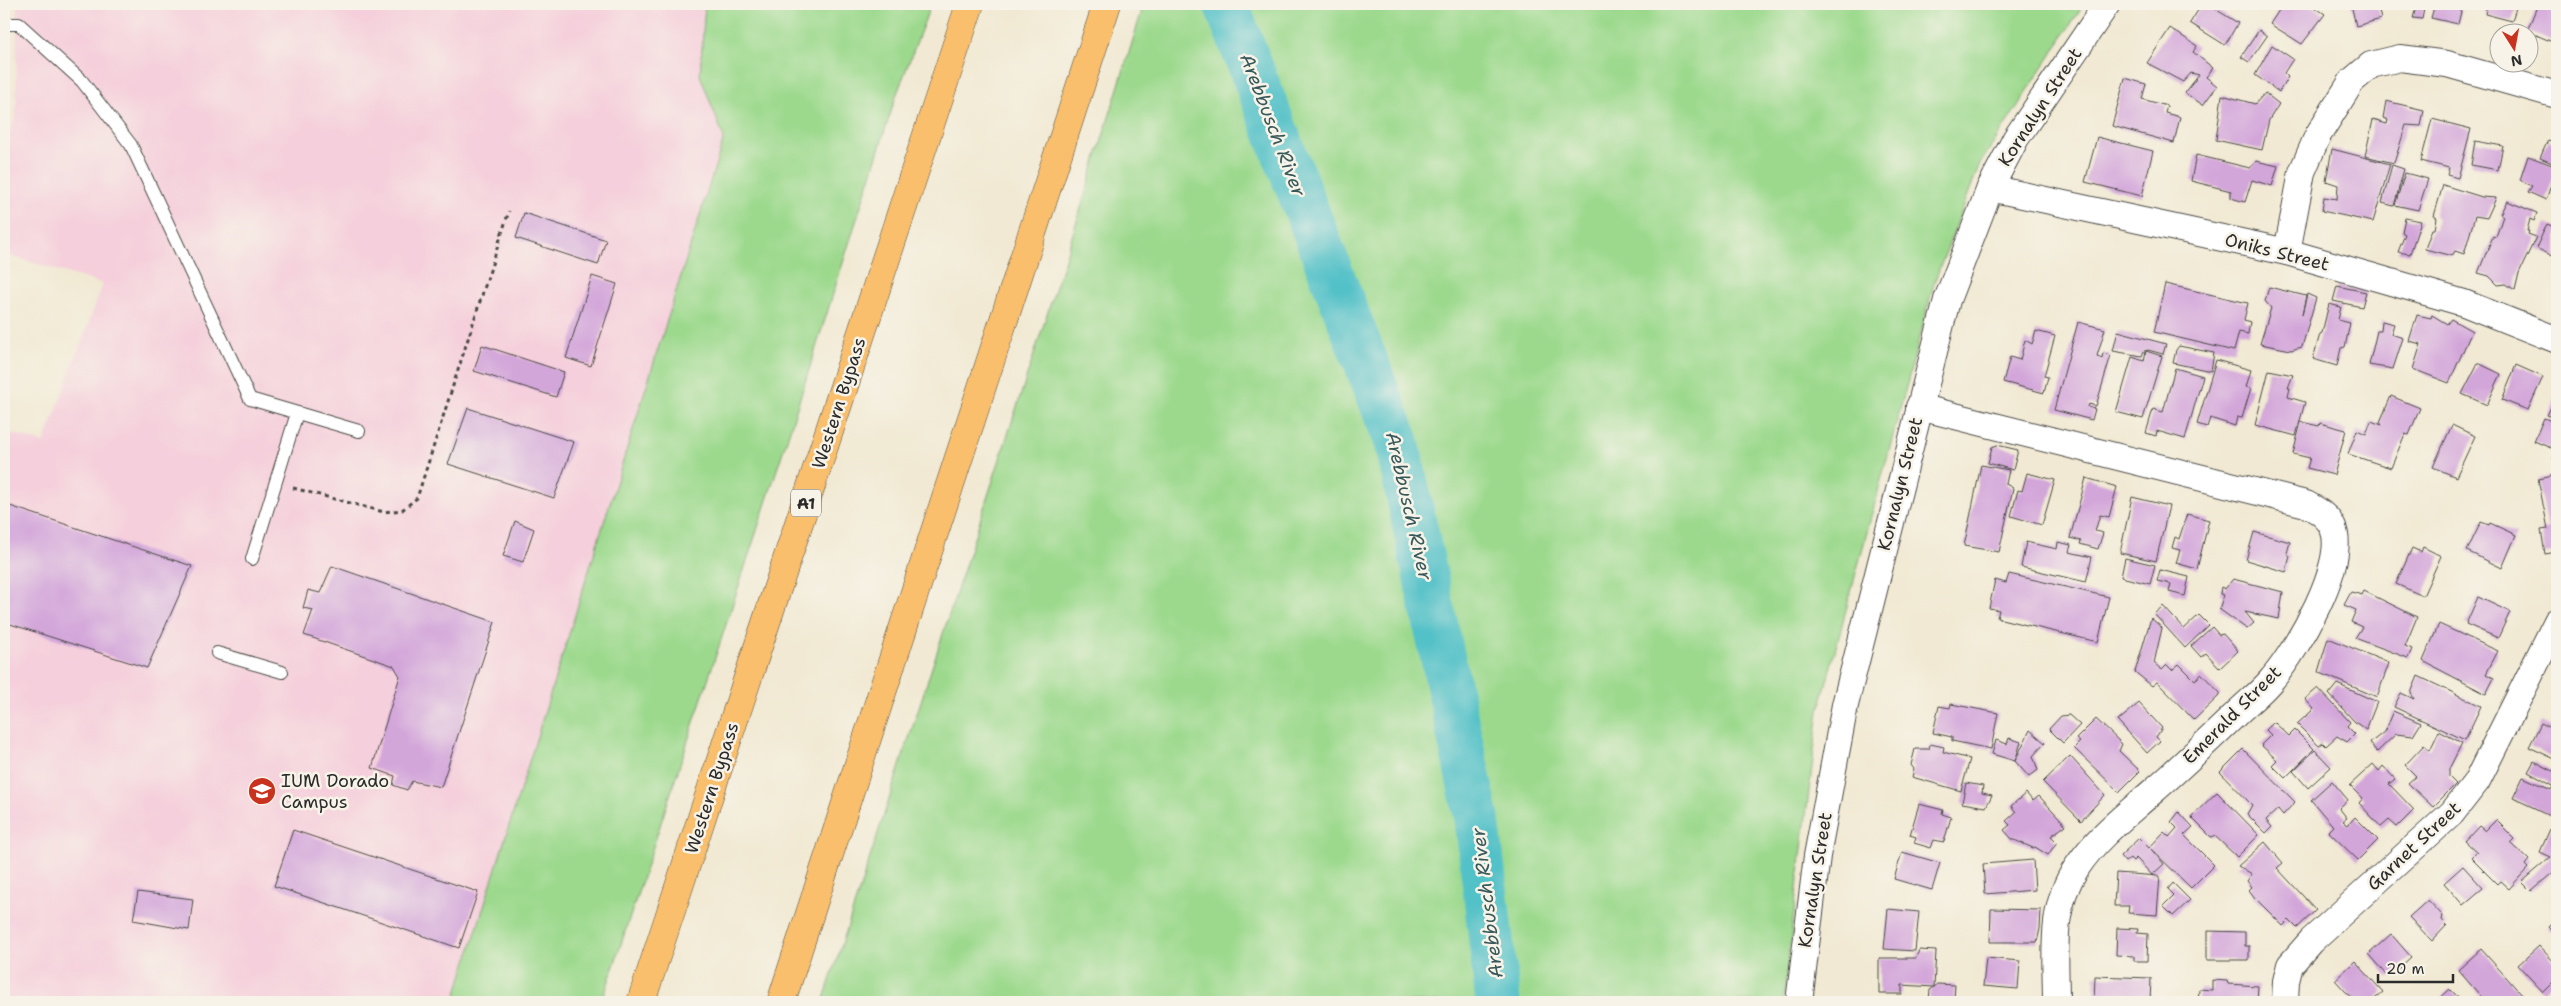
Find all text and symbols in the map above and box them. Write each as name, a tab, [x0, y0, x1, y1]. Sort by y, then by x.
north arrow	[2488, 22, 2538, 72]
street label: Kornalyn Street	[1993, 43, 2087, 171]
water label: Arebbusch River	[1234, 50, 1312, 201]
text: N	[2509, 51, 2524, 71]
street label: Oniks Street	[2222, 227, 2332, 277]
street label: Western Bypass	[806, 334, 872, 472]
street label: Kornalyn Street	[1872, 415, 1928, 553]
water label: Arebbusch River	[1380, 429, 1438, 583]
road number: A1	[791, 489, 821, 516]
street label: Emerald Street	[2178, 660, 2287, 769]
street label: Western Bypass	[679, 719, 745, 857]
place label: IUM Dorado Campus	[281, 769, 389, 814]
school or university icon: IUM Dorado Campus	[247, 776, 277, 806]
street label: Garnet Street	[2362, 796, 2466, 896]
street label: Kornalyn Street	[1792, 810, 1838, 949]
water label: Arebbusch River	[1465, 825, 1509, 980]
scale bar	[2378, 951, 2454, 983]
text: 20 m	[2386, 959, 2425, 979]

